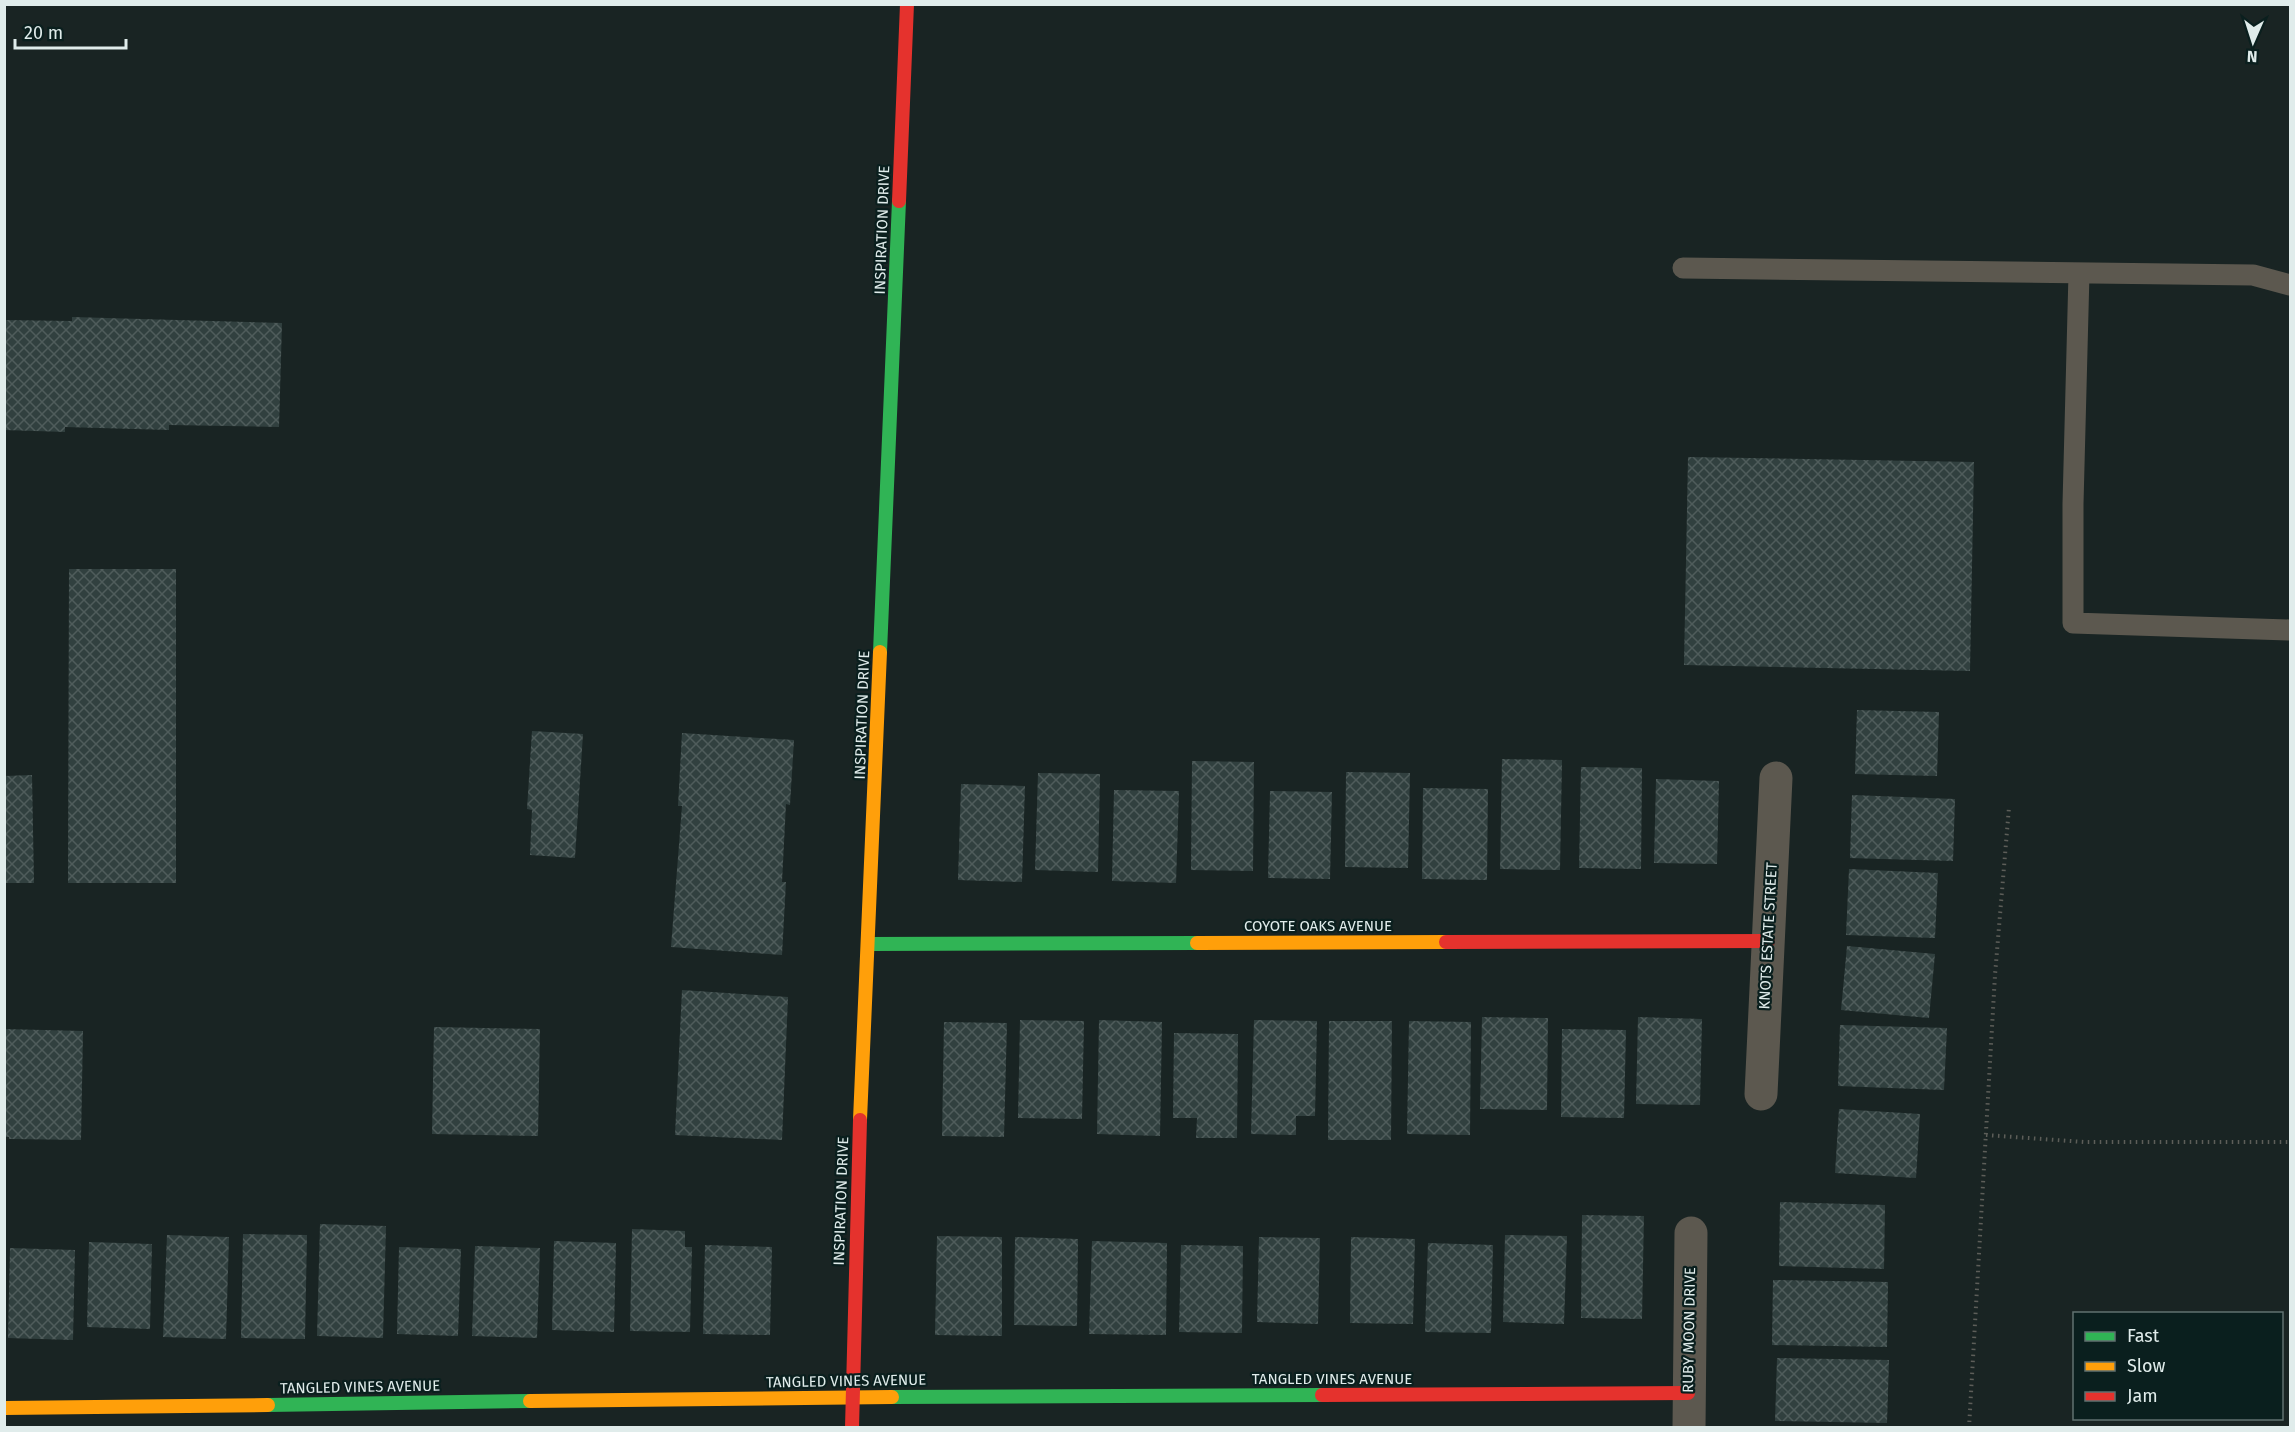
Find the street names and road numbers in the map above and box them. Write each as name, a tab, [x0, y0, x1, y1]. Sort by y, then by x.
street label: INSPIRATION DRIVE	[871, 165, 893, 295]
street label: INSPIRATION DRIVE	[851, 650, 873, 780]
street label: KNOTS ESTATE STREET	[1755, 862, 1781, 1010]
street label: COYOTE OAKS AVENUE	[1244, 917, 1392, 935]
street label: INSPIRATION DRIVE	[830, 1136, 852, 1266]
street label: RUBY MOON DRIVE	[1679, 1267, 1699, 1393]
street label: TANGLED VINES AVENUE	[1252, 1370, 1412, 1388]
street label: TANGLED VINES AVENUE	[766, 1371, 926, 1391]
street label: TANGLED VINES AVENUE	[280, 1377, 440, 1397]

